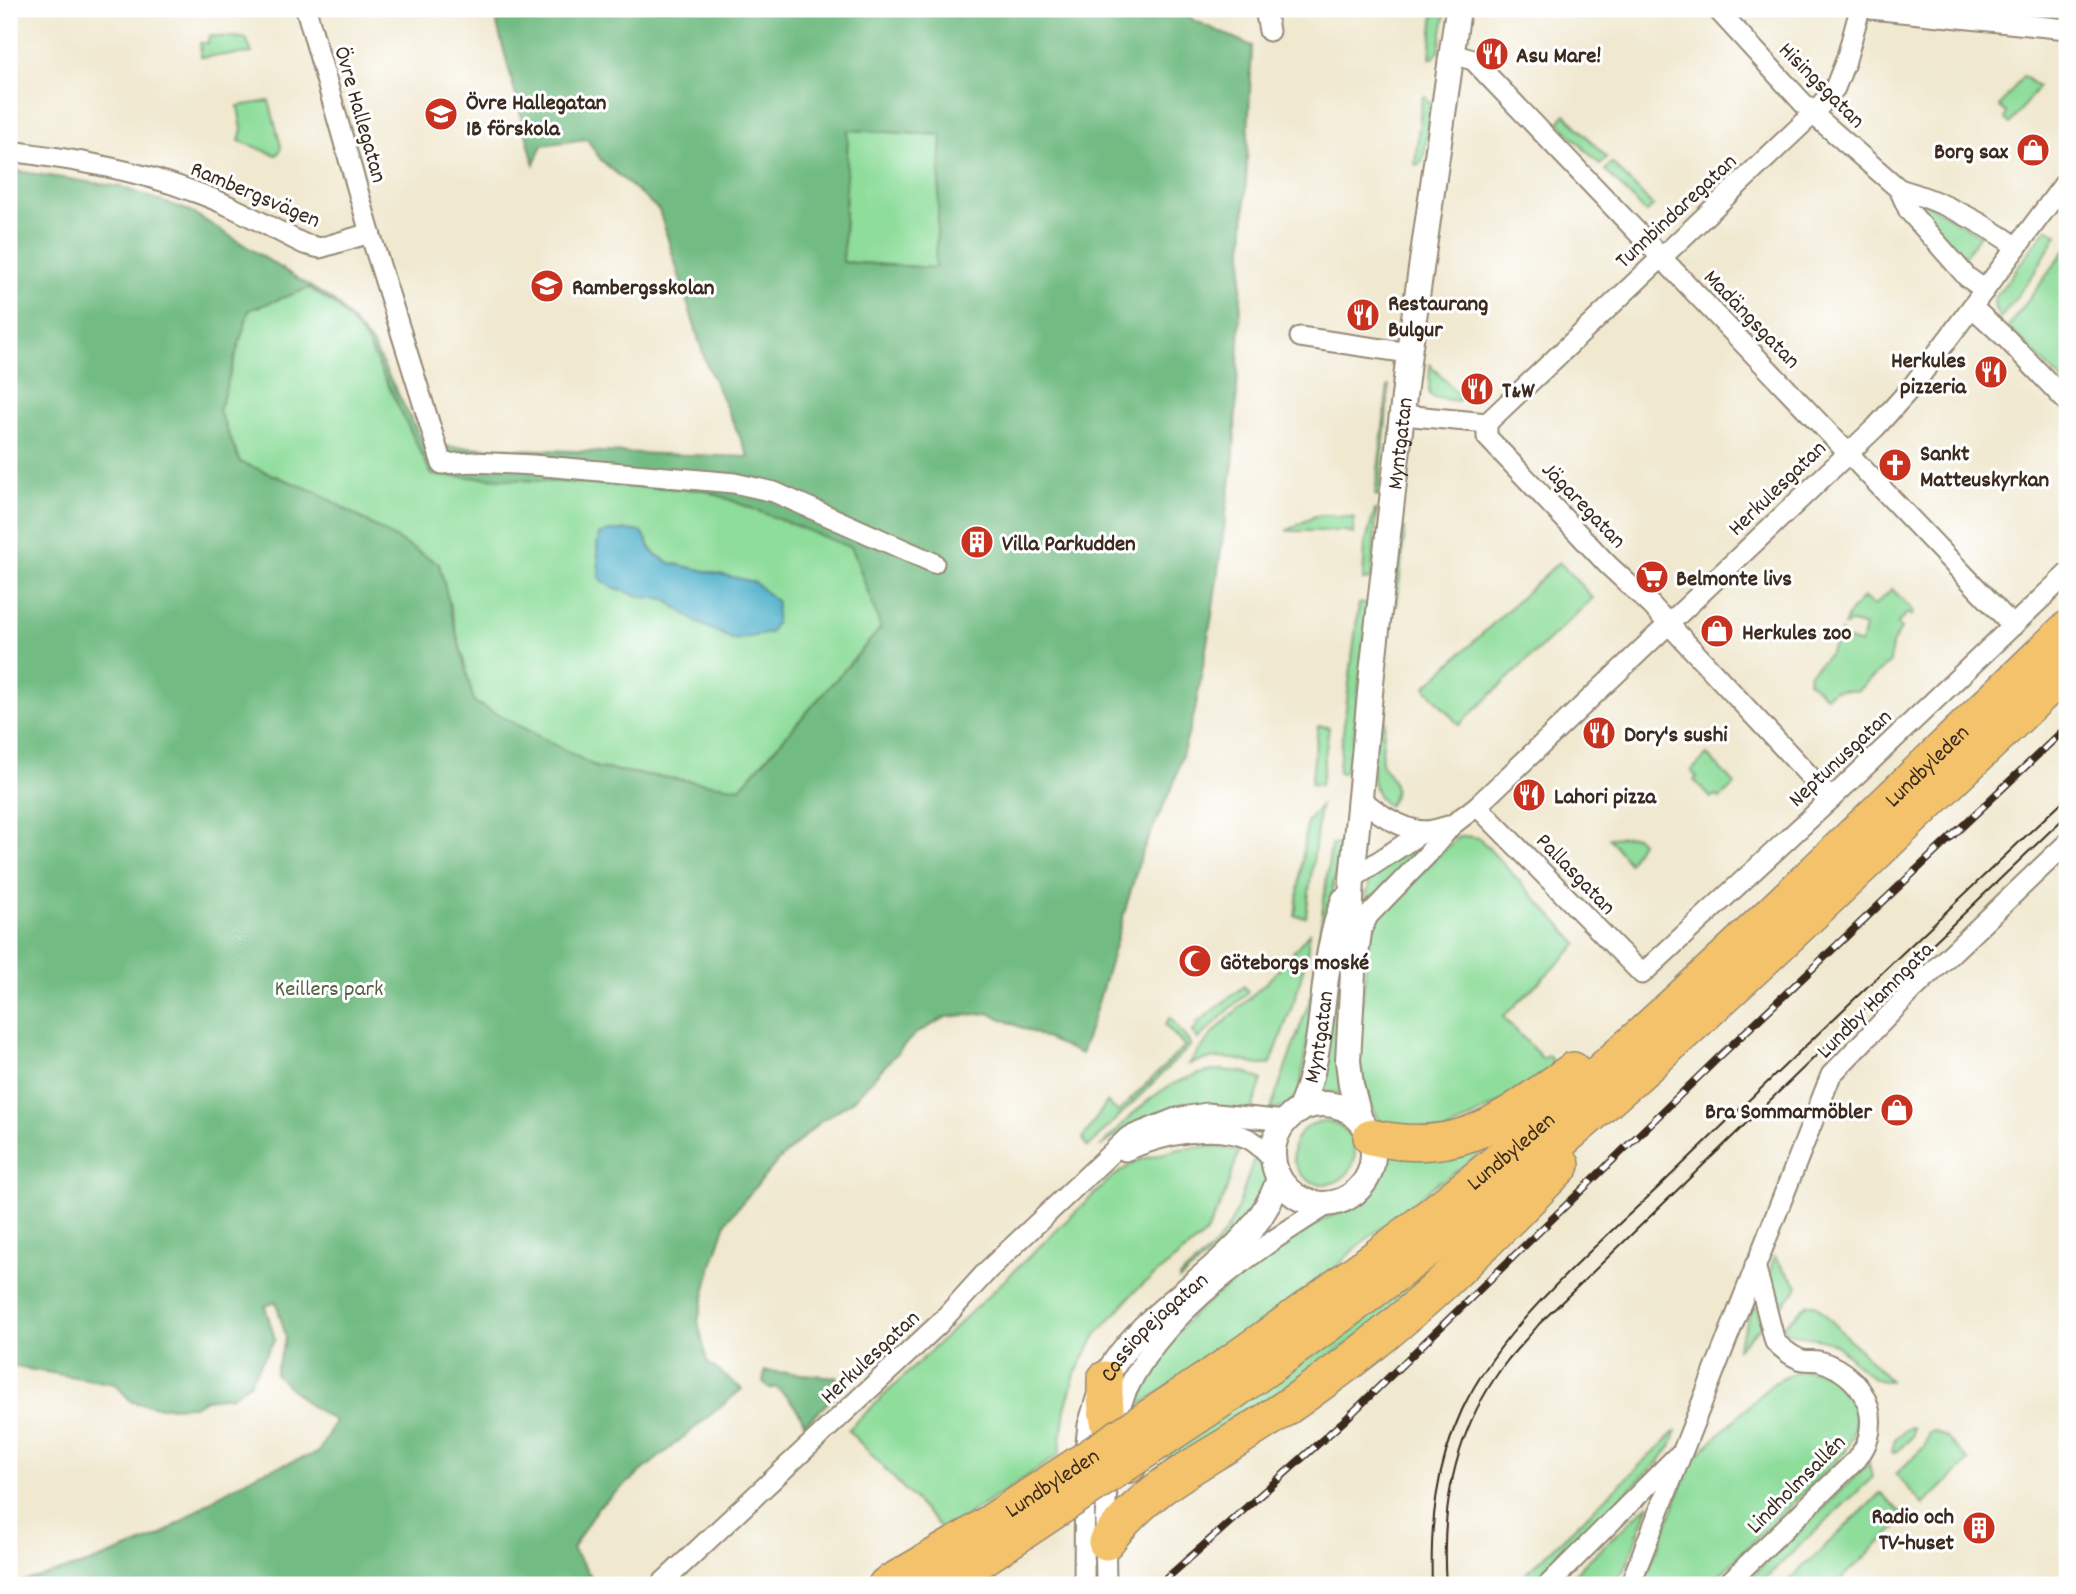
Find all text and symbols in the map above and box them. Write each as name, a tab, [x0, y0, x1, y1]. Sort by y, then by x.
restaurant icon: Asu Mare!	[1473, 35, 1511, 73]
street label: Hisingsgatan	[1770, 36, 1871, 137]
place label: Asu Mare!	[1516, 41, 1601, 74]
street label: Övre Hallegatan	[323, 43, 394, 187]
place label: Övre Hallegatan 1B förskola	[466, 88, 607, 147]
school or university icon: Övre Hallegatan 1B förskola	[422, 95, 460, 133]
shop icon: Borg sax	[2014, 131, 2052, 169]
place label: Borg sax	[1934, 137, 2008, 170]
street label: Tunnbindaregatan	[1609, 147, 1746, 278]
street label: Rambergsvägen	[185, 154, 325, 238]
street label: Madängsgatan	[1694, 263, 1807, 378]
school or university icon: Rambergsskolan	[528, 267, 566, 305]
place label: Rambergsskolan	[572, 273, 715, 306]
place label: Restaurang Bulgur	[1388, 289, 1488, 348]
restaurant icon: Restaurang Bulgur	[1344, 296, 1382, 334]
place label: Herkules pizzeria	[1891, 346, 1967, 405]
restaurant icon: Herkules pizzeria	[1972, 353, 2010, 391]
restaurant icon: T&W	[1458, 370, 1496, 408]
place label: T&W	[1502, 376, 1535, 409]
street label: Myntgatan	[1380, 396, 1424, 492]
street label: Herkulesgatan	[1722, 434, 1835, 545]
place label: Sankt Matteuskyrkan	[1920, 439, 2049, 498]
church icon: Sankt Matteuskyrkan	[1876, 446, 1914, 484]
street label: Jägaregatan	[1532, 455, 1633, 558]
building icon: Villa Parkudden	[958, 523, 996, 561]
place label: Villa Parkudden	[1002, 529, 1136, 562]
supermarket icon: Belmonte livs	[1633, 558, 1671, 596]
place label: Belmonte livs	[1676, 564, 1792, 597]
shop icon: Herkules zoo	[1698, 612, 1736, 650]
place label: Herkules zoo	[1742, 618, 1852, 651]
street label: Neptunusgatan	[1782, 703, 1901, 816]
restaurant icon: Dory's sushi	[1580, 714, 1618, 752]
street label: Lundbyleden	[1878, 718, 1978, 817]
place label: Dory's sushi	[1624, 720, 1728, 753]
restaurant icon: Lahori pizza	[1510, 776, 1548, 814]
place label: Lahori pizza	[1554, 782, 1657, 815]
street label: Pallasgatan	[1527, 827, 1622, 924]
street label: Lundby Hamngata	[1810, 934, 1944, 1068]
mosque icon: Göteborgs moské	[1176, 942, 1214, 980]
place label: Göteborgs moské	[1220, 948, 1369, 981]
park label: Keillers park	[275, 974, 383, 1007]
street label: Myntgatan	[1297, 989, 1344, 1087]
shop icon: Bra Sommarmöbler	[1878, 1091, 1916, 1129]
place label: Bra Sommarmöbler	[1705, 1097, 1872, 1130]
street label: Lundbyleden	[1461, 1106, 1564, 1200]
street label: Cassiopejagatan	[1093, 1266, 1217, 1389]
street label: Herkulesgatan	[814, 1304, 929, 1414]
street label: Lindholmsallén	[1740, 1428, 1855, 1543]
street label: Lundbyleden	[1000, 1441, 1107, 1528]
place label: Radio och TV-huset	[1871, 1502, 1955, 1561]
building icon: Radio och TV-huset	[1960, 1509, 1998, 1547]

